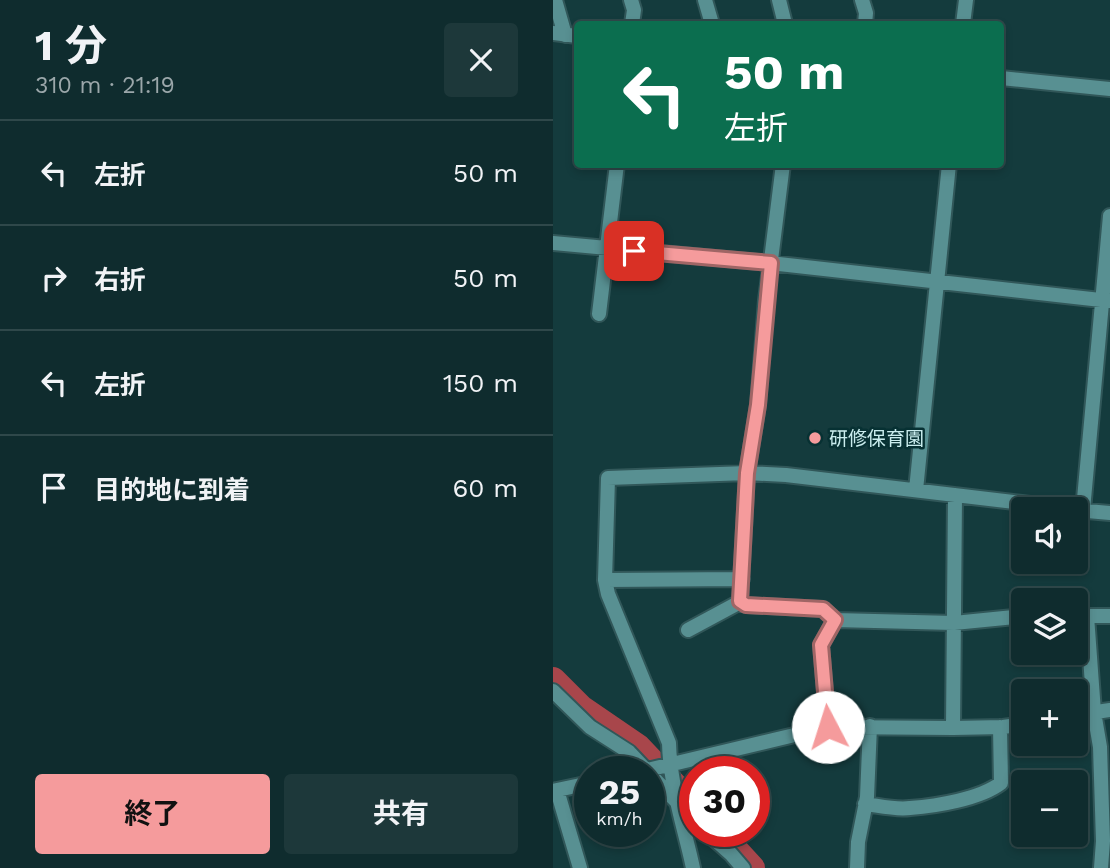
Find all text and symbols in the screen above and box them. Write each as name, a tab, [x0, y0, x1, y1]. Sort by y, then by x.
text: 1 分	[35, 21, 107, 70]
button: close	[444, 23, 518, 97]
text: 50 m	[724, 43, 844, 101]
icon: left	[609, 49, 700, 140]
text: 310 m · 21:19	[35, 72, 175, 99]
text: 左折	[724, 109, 788, 147]
icon: left	[35, 154, 73, 192]
text: 50 m	[453, 158, 518, 188]
text: 左折	[94, 160, 146, 190]
pin	[604, 221, 664, 281]
icon: arrive	[615, 232, 653, 270]
icon: right	[35, 259, 73, 297]
text: 50 m	[453, 263, 518, 293]
text: 右折	[94, 265, 146, 295]
icon: left	[35, 364, 73, 402]
text: 150 m	[443, 368, 518, 398]
text: 左折	[94, 370, 146, 400]
place label: 研修保育園	[829, 427, 924, 450]
marker: 研修保育園	[807, 430, 823, 446]
icon: arrive	[35, 469, 73, 507]
text: 60 m	[452, 473, 518, 503]
text: 目的地に到着	[94, 475, 250, 505]
map controls	[1011, 497, 1088, 847]
button: sound	[1011, 497, 1088, 574]
button: layers	[1011, 588, 1088, 665]
button: +	[1011, 679, 1088, 756]
position arrow	[791, 690, 865, 764]
speed limit sign: 30	[679, 756, 770, 847]
button: −	[1011, 770, 1088, 847]
text: 25	[599, 771, 640, 813]
button: 終了	[35, 774, 270, 854]
button: 共有	[284, 774, 518, 854]
text: km/h	[596, 808, 643, 829]

